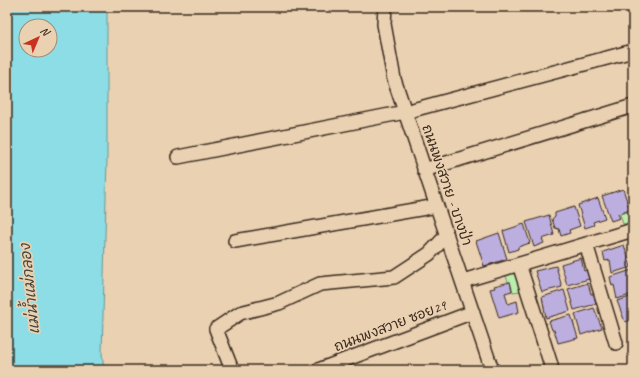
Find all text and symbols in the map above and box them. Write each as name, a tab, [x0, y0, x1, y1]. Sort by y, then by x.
north arrow	[18, 18, 58, 58]
text: N	[38, 23, 54, 40]
street label: ถนนพงสวาย - บางป่า	[418, 122, 476, 248]
water label: แม่น้ำแม่กลอง	[11, 242, 44, 336]
street label: ถนนพงสวาย ซอย29	[331, 296, 450, 355]

